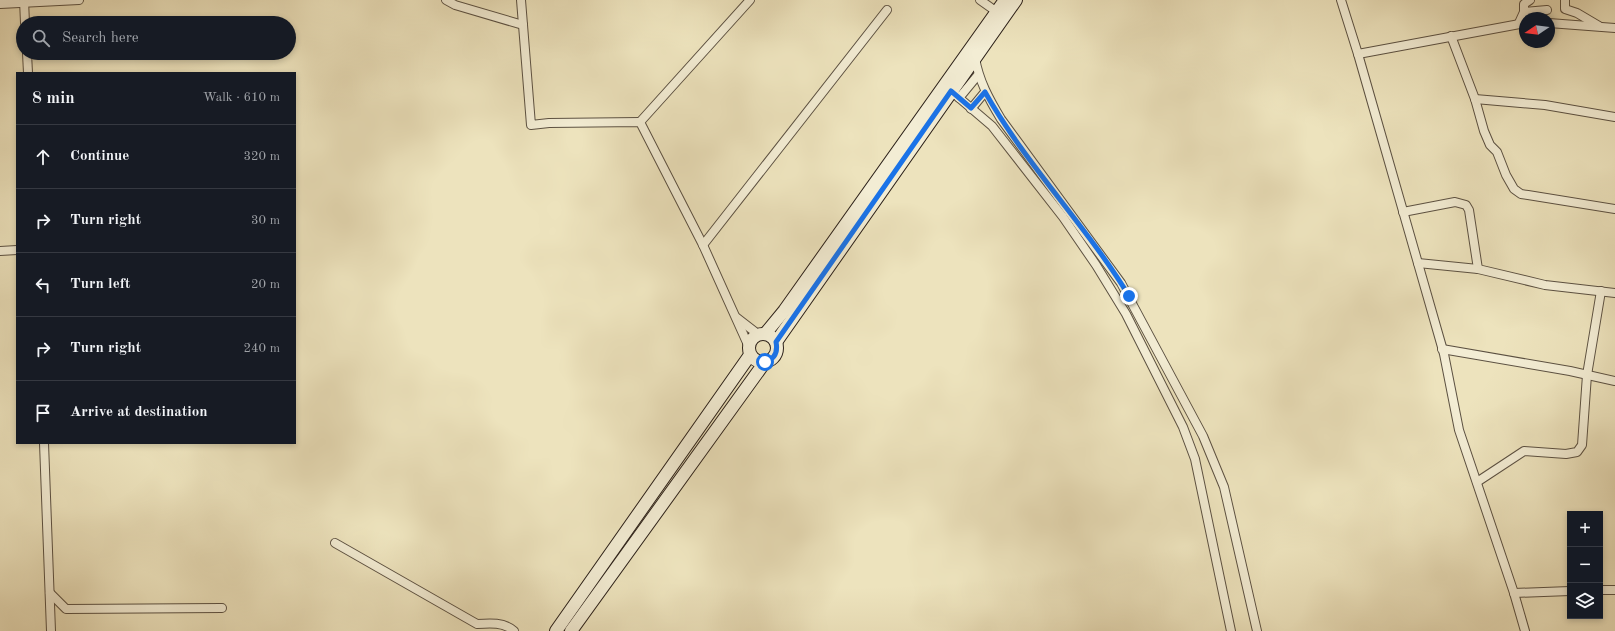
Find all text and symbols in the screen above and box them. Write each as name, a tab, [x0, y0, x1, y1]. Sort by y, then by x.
north arrow	[1519, 12, 1555, 48]
search box	[16, 16, 296, 60]
icon: search	[30, 27, 52, 49]
text: Search here	[62, 31, 139, 46]
text: 8 min	[32, 90, 75, 107]
text: Walk · 610 m	[203, 91, 280, 104]
icon: ahead	[32, 146, 54, 168]
text: Continue	[70, 149, 129, 164]
text: 320 m	[243, 150, 280, 163]
icon: right	[32, 210, 54, 232]
text: Turn right	[70, 213, 141, 228]
text: 30 m	[251, 214, 280, 227]
icon: left	[32, 274, 54, 296]
text: Turn left	[70, 277, 130, 292]
text: 20 m	[251, 278, 280, 291]
route end	[1120, 287, 1138, 305]
icon: right	[32, 338, 54, 360]
text: Turn right	[70, 341, 141, 356]
text: 240 m	[243, 342, 280, 355]
route start	[756, 353, 774, 371]
icon: arrive	[32, 402, 54, 424]
text: Arrive at destination	[70, 405, 208, 420]
map controls	[1567, 511, 1603, 619]
button: +	[1567, 511, 1603, 547]
button: −	[1567, 547, 1603, 583]
button: layers	[1567, 583, 1603, 619]

